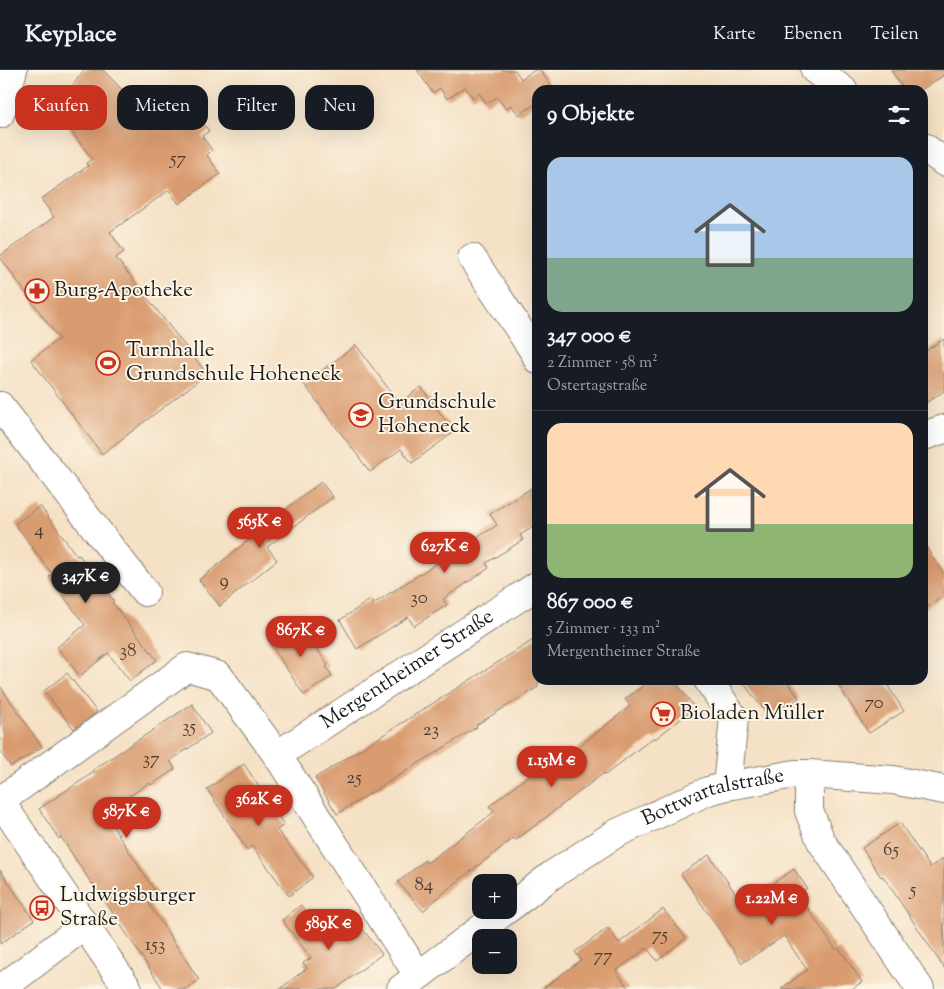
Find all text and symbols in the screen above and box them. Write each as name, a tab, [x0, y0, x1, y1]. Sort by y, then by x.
text: Keyplace	[25, 18, 117, 52]
text: Karte	[713, 22, 756, 48]
text: Ebenen	[784, 22, 843, 48]
text: Teilen	[871, 22, 919, 48]
chip: Kaufen	[15, 85, 107, 130]
chip: Mieten	[117, 85, 208, 130]
chip: Filter	[218, 85, 295, 130]
chip: Neu	[305, 85, 374, 130]
text: 9 Objekte	[547, 100, 635, 130]
icon: filters	[885, 101, 913, 129]
house number: 57	[169, 146, 186, 173]
icon: home	[685, 190, 775, 280]
place label: Burg-Apotheke	[54, 276, 193, 306]
pharmacy icon: Burg-Apotheke	[24, 278, 50, 304]
text: 347 000 €	[547, 322, 632, 352]
place label: Turnhalle Grundschule Hoheneck	[126, 336, 342, 390]
sports icon: Turnhalle Grundschule Hoheneck	[95, 350, 121, 376]
text: 2 Zimmer · 58 m²	[547, 352, 658, 375]
text: Ostertagstraße	[547, 375, 647, 398]
place label: Grundschule Hoheneck	[378, 388, 497, 442]
school or university icon: Grundschule Hoheneck	[348, 402, 374, 428]
icon: home	[685, 455, 775, 545]
pin: 565K €	[219, 506, 301, 549]
text: 565K €	[238, 511, 282, 534]
house number: 4	[34, 517, 44, 544]
pin: 627K €	[404, 532, 486, 574]
text: 627K €	[421, 536, 469, 559]
pin: 347K €	[45, 562, 127, 604]
text: 347K €	[62, 566, 110, 589]
house number: 9	[219, 568, 229, 595]
house number: 30	[410, 585, 428, 612]
text: 867 000 €	[547, 588, 634, 618]
street label: Mergentheimer Straße	[315, 602, 500, 737]
pin: 867K €	[260, 616, 342, 658]
text: 5 Zimmer · 133 m²	[547, 618, 660, 641]
text: 867K €	[277, 620, 325, 643]
house number: 38	[119, 638, 137, 665]
text: Mergentheimer Straße	[547, 641, 700, 664]
house number: 70	[864, 690, 884, 717]
place label: Bioladen Müller	[680, 699, 824, 729]
supermarket icon: Bioladen Müller	[650, 701, 676, 727]
house number: 35	[182, 714, 197, 741]
house number: 23	[423, 717, 439, 744]
house number: 37	[142, 746, 160, 773]
pin: 1.15M €	[506, 746, 598, 788]
text: 1.15M €	[528, 750, 576, 773]
street label: Bottwartalstraße	[637, 761, 787, 834]
house number: 25	[346, 765, 362, 792]
pin: 362K €	[218, 784, 300, 827]
text: 362K €	[236, 789, 282, 812]
pin: 587K €	[86, 796, 168, 839]
text: 587K €	[104, 801, 150, 824]
house number: 65	[883, 837, 899, 864]
house number: 84	[415, 872, 434, 899]
map controls	[472, 874, 517, 974]
button: +	[472, 874, 517, 919]
house number: 5	[909, 877, 917, 904]
place label: Ludwigsburger Straße	[60, 881, 196, 935]
pin: 1.22M €	[726, 884, 818, 926]
text: 1.22M €	[746, 888, 798, 911]
bus stop icon: Ludwigsburger Straße	[29, 895, 55, 921]
pin: 589K €	[288, 908, 370, 951]
text: 589K €	[306, 913, 352, 936]
house number: 75	[652, 922, 669, 949]
button: −	[472, 929, 517, 974]
house number: 153	[145, 932, 165, 959]
house number: 77	[593, 943, 613, 970]

